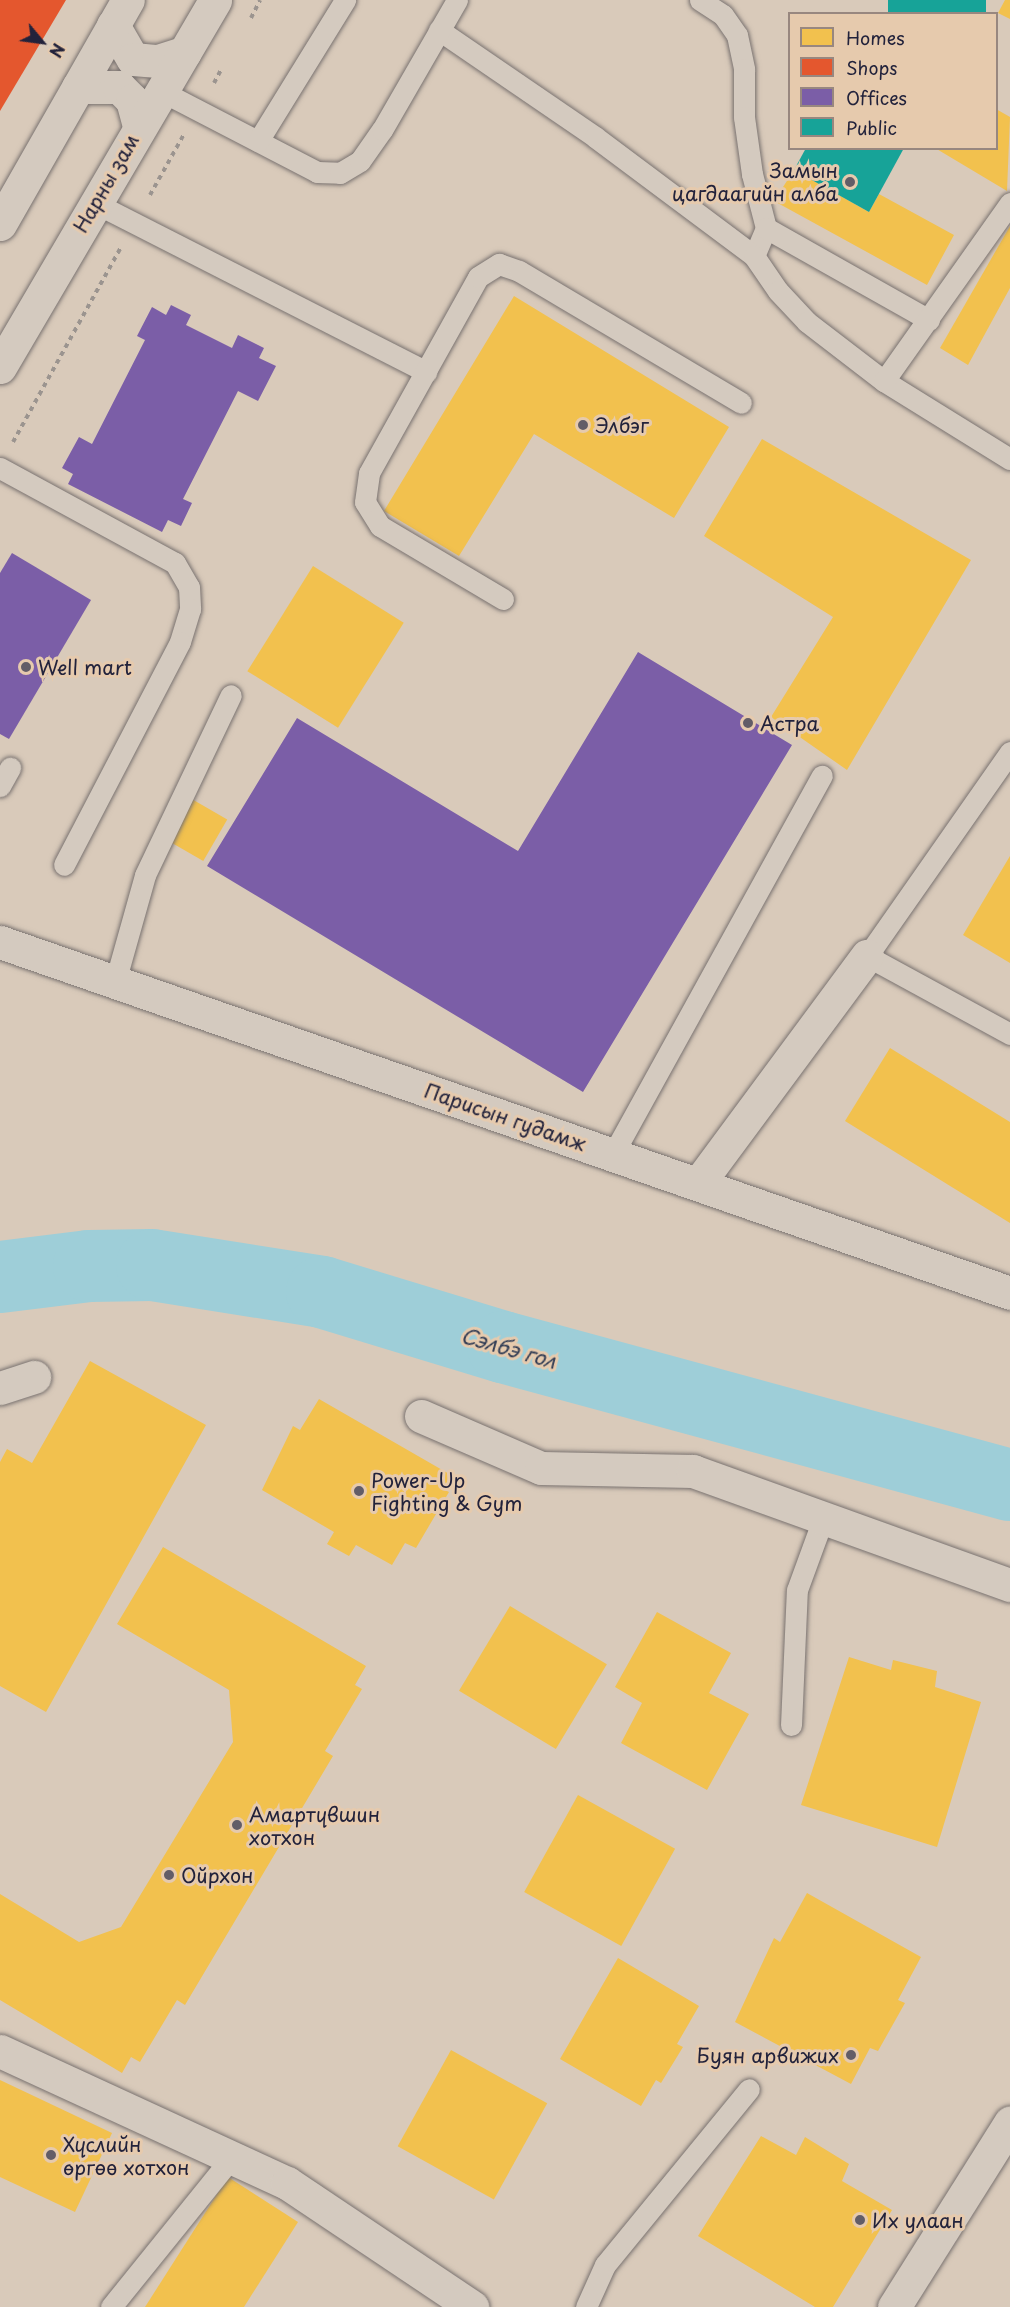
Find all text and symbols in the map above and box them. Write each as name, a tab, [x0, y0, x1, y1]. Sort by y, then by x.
north arrow	[12, 12, 72, 72]
legend	[788, 12, 998, 150]
text: Homes	[846, 24, 904, 51]
text: N	[44, 39, 71, 62]
text: Shops	[846, 54, 897, 81]
text: Offices	[846, 84, 907, 111]
text: Public	[846, 114, 897, 141]
street label: Нарны зам	[68, 128, 144, 238]
place label: Замын цагдаагийн алба	[670, 158, 838, 205]
marker: Замын цагдаагийн алба	[843, 175, 857, 189]
place label: Элбэг	[595, 413, 649, 437]
marker: Элбэг	[576, 418, 590, 432]
place label: Well mart	[38, 655, 133, 679]
marker: Well mart	[19, 660, 33, 674]
place label: Астра	[760, 711, 819, 735]
marker: Астра	[741, 716, 755, 730]
street label: Парисын гудамж	[421, 1078, 589, 1156]
water label: Сэлбэ гол	[458, 1321, 560, 1373]
place label: Power-Up Fighting & Gym	[371, 1468, 524, 1515]
marker: Power-Up Fighting & Gym	[352, 1484, 366, 1498]
place label: Амартүвшин хотхон	[249, 1802, 380, 1849]
marker: Амартүвшин хотхон	[230, 1818, 244, 1832]
place label: Ойрхон	[181, 1863, 254, 1887]
marker: Ойрхон	[162, 1868, 176, 1882]
place label: Буян арвижих	[697, 2043, 839, 2067]
marker: Буян арвижих	[844, 2048, 858, 2062]
place label: Хүслийн өргөө хотхон	[63, 2132, 190, 2179]
marker: Хүслийн өргөө хотхон	[44, 2148, 58, 2162]
place label: Их улаан	[872, 2208, 965, 2232]
marker: Их улаан	[853, 2213, 867, 2227]

